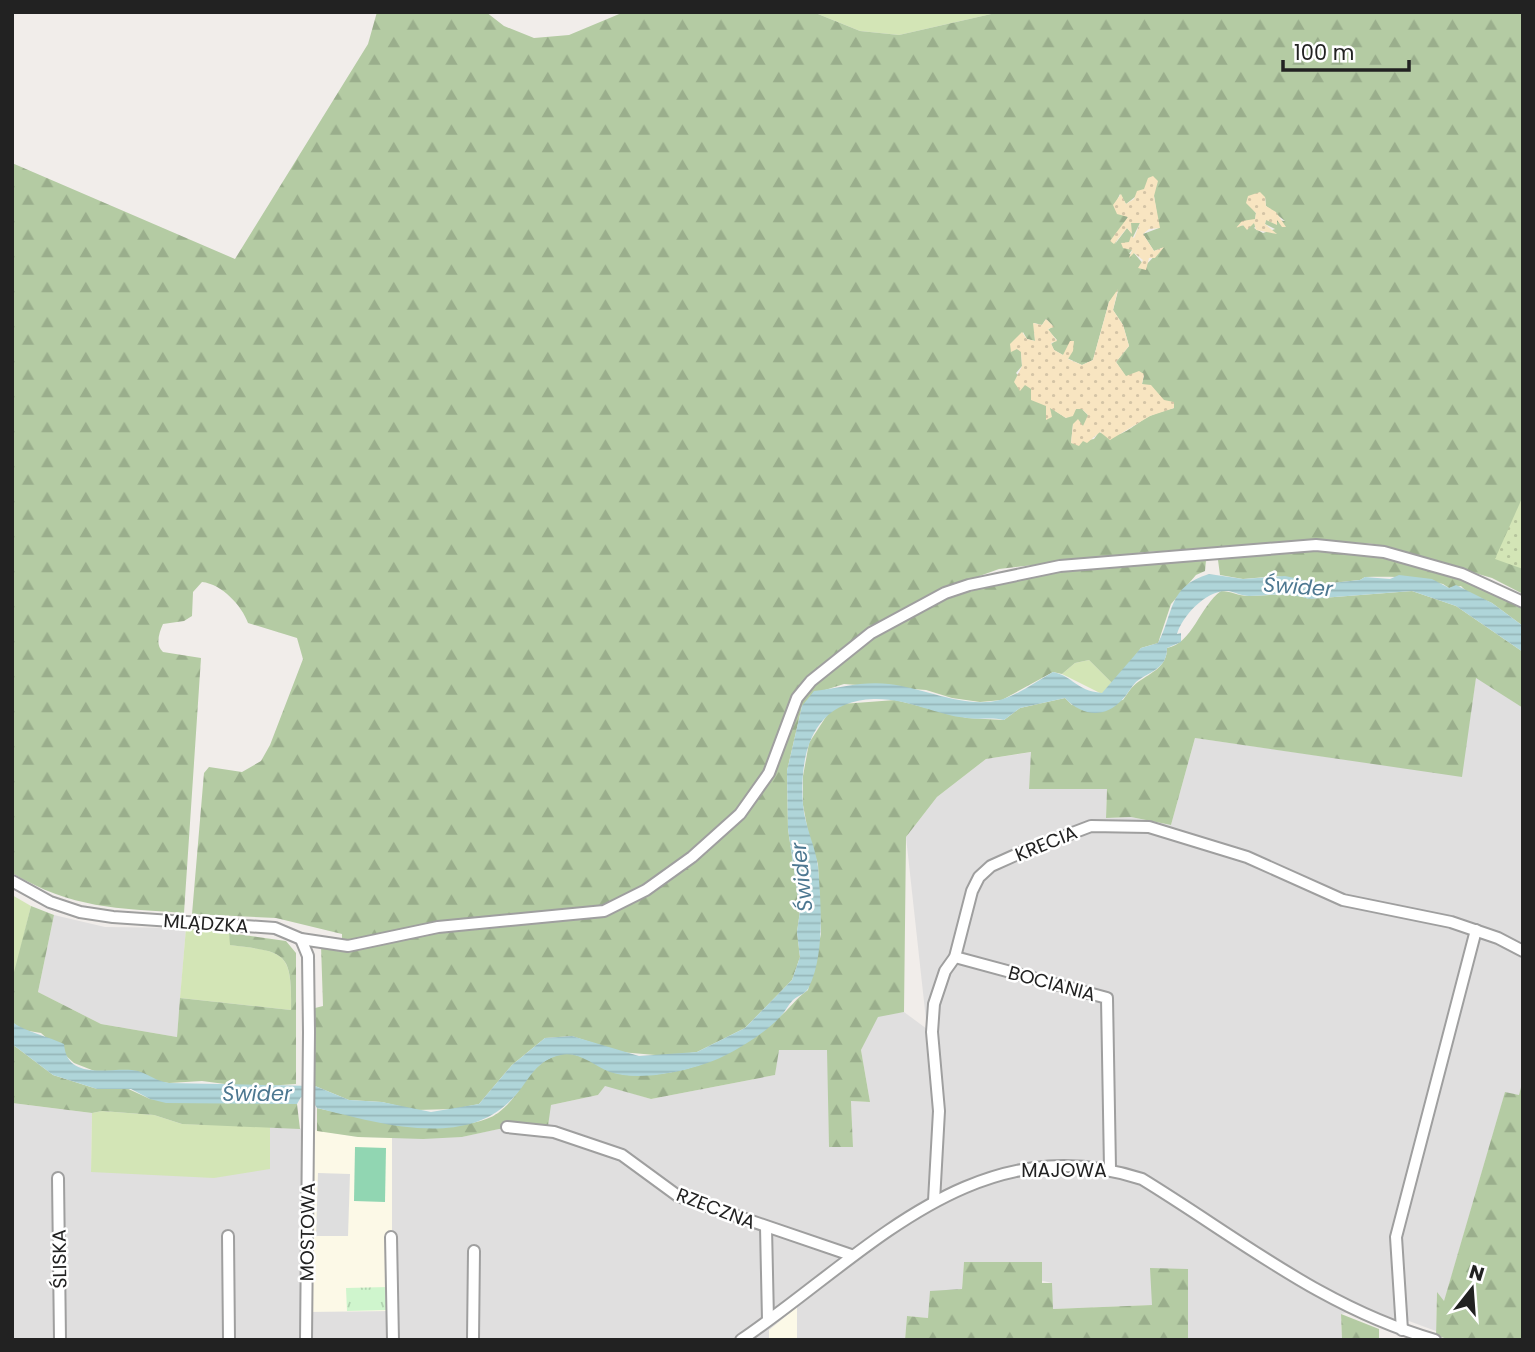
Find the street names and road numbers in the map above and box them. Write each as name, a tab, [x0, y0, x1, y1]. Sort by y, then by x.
street label: KRECIA	[1011, 819, 1081, 868]
street label: MLĄDZKA	[162, 907, 250, 940]
street label: BOCIANIA	[1005, 959, 1099, 1008]
street label: MAJOWA	[1021, 1157, 1107, 1184]
street label: RZECZNA	[672, 1181, 759, 1236]
street label: MOSTOWA	[293, 1182, 322, 1282]
street label: ŚLISKA	[45, 1229, 74, 1289]

